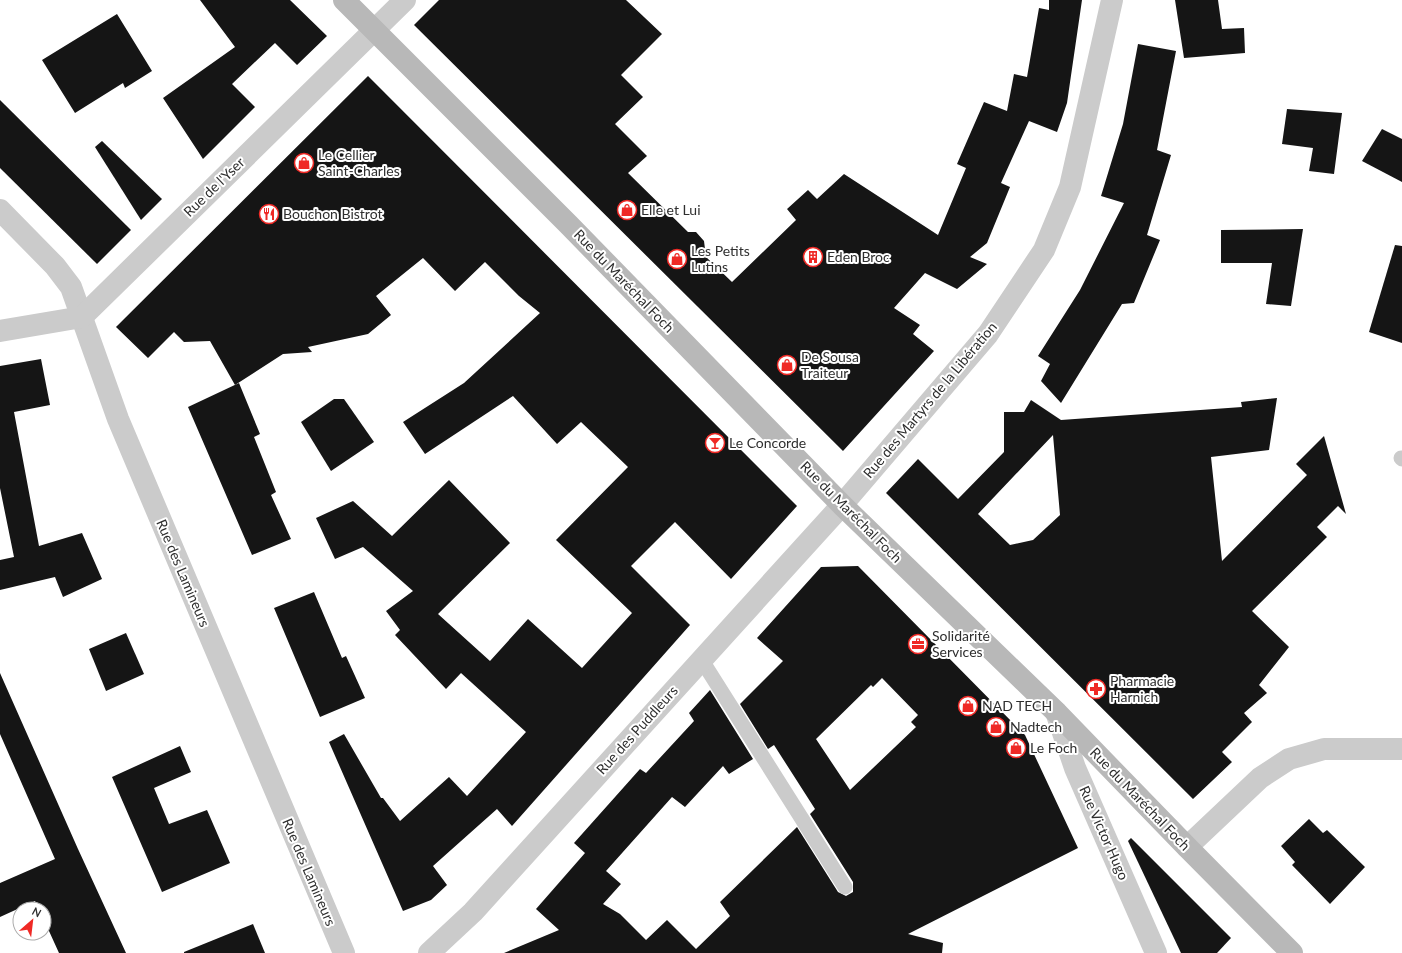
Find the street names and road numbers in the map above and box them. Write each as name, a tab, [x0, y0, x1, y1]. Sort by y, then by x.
street label: Rue de l'Yser	[180, 153, 248, 220]
street label: Rue du Maréchal Foch	[571, 226, 678, 336]
street label: Rue des Martyrs de la Libération	[859, 318, 1000, 481]
street label: Rue du Maréchal Foch	[797, 457, 906, 566]
street label: Rue des Lamineurs	[153, 516, 214, 629]
street label: Rue des Puddleurs	[592, 682, 681, 778]
street label: Rue du Maréchal Foch	[1087, 744, 1194, 854]
street label: Rue Victor Hugo	[1076, 783, 1133, 882]
street label: Rue des Lamineurs	[279, 815, 340, 928]

